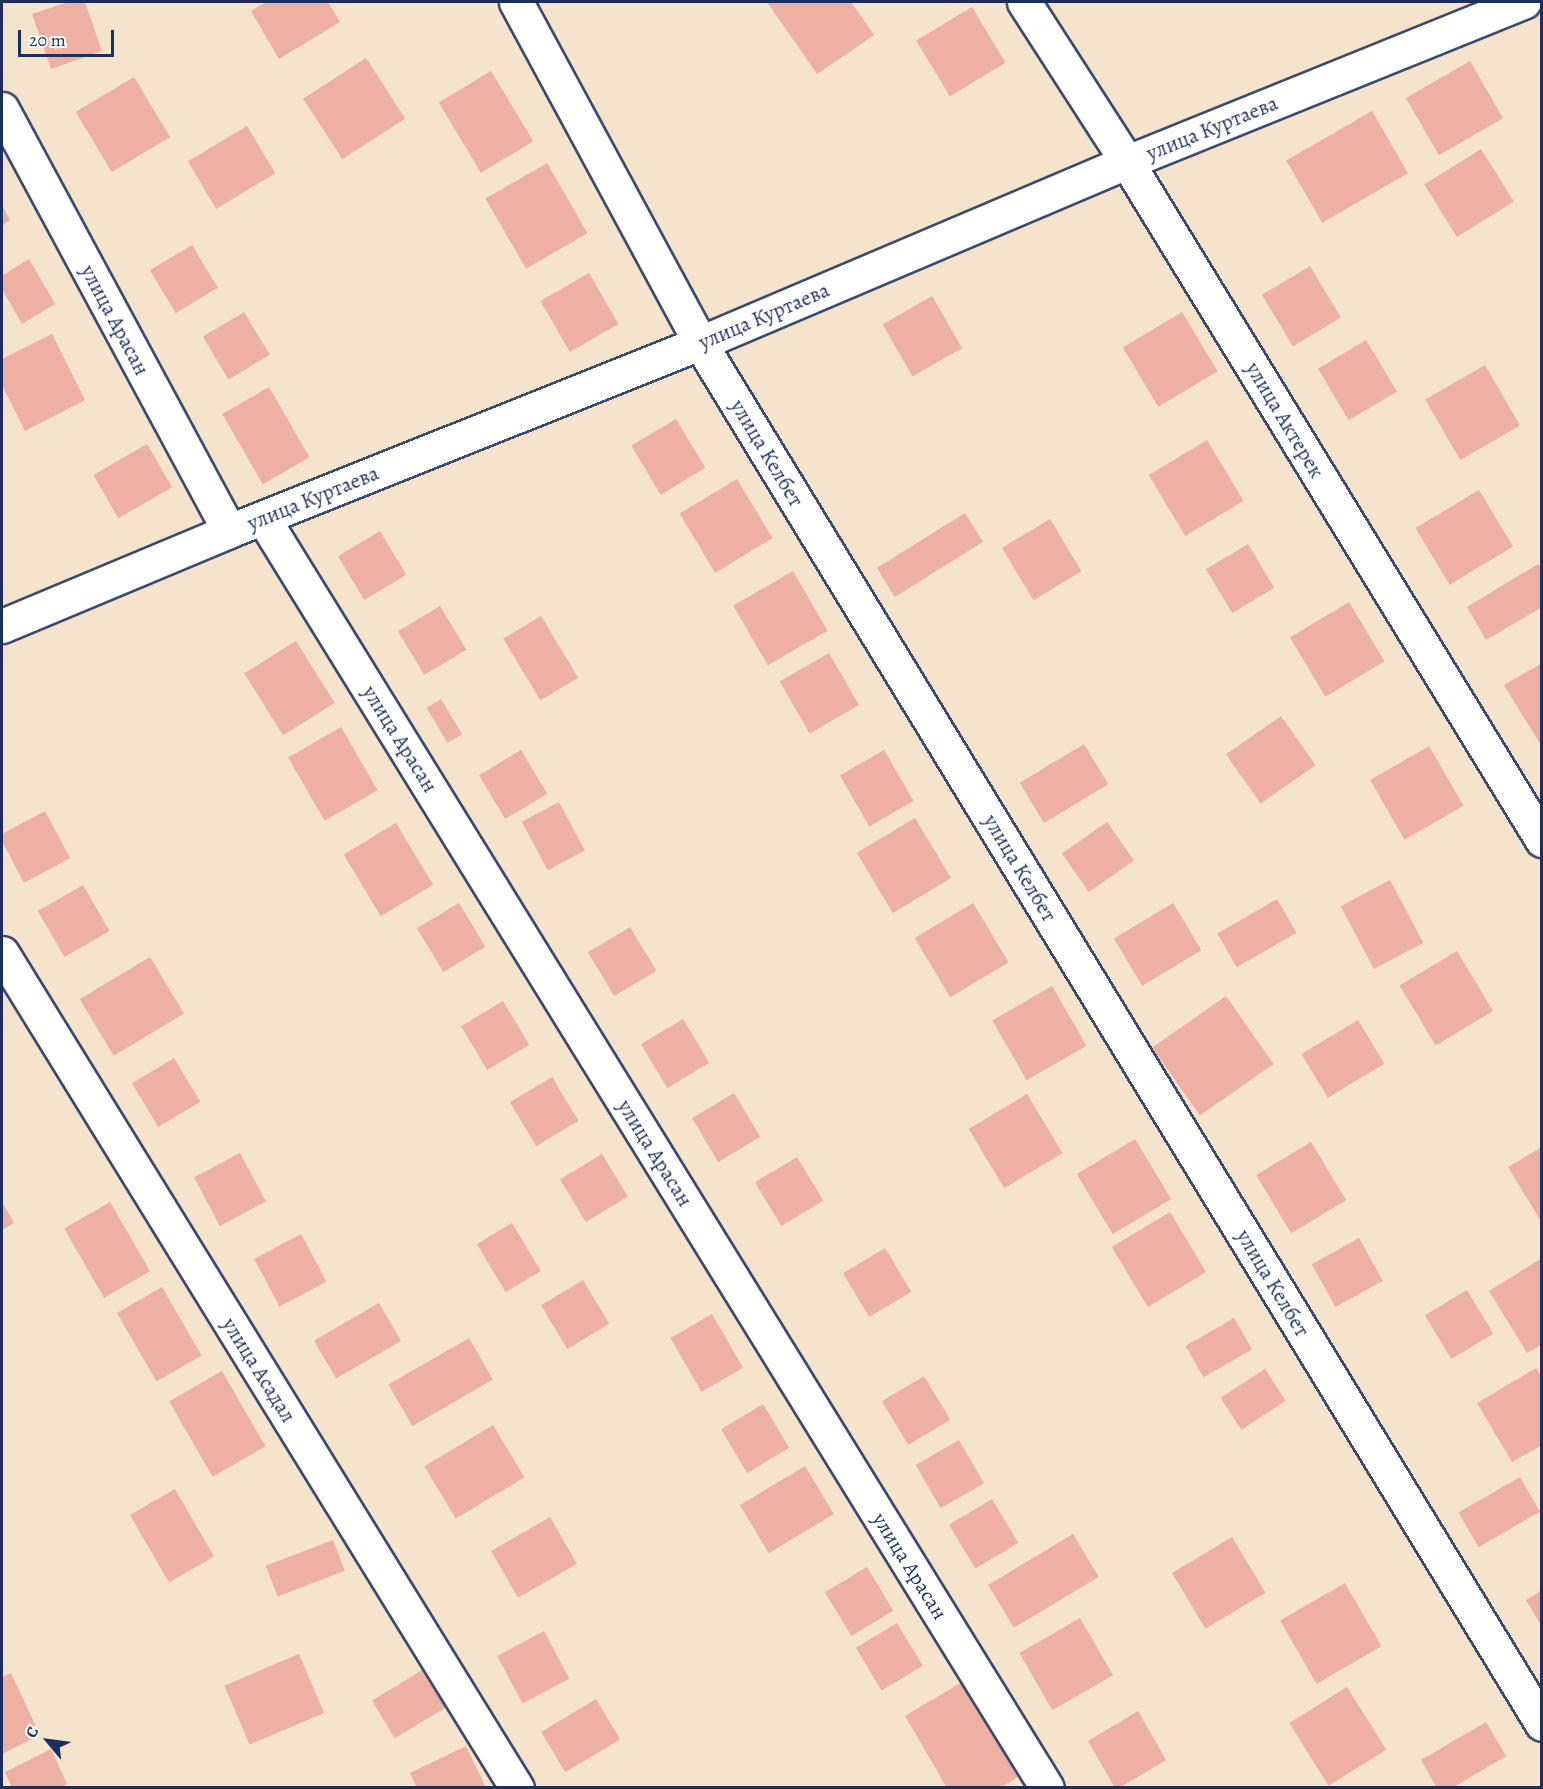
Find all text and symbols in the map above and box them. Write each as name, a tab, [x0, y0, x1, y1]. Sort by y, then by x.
scale bar	[21, 18, 117, 56]
text: 20 m	[29, 28, 66, 52]
street label: улица Куртаева	[1143, 90, 1281, 166]
street label: улица Арасан	[75, 261, 155, 379]
street label: улица Куртаева	[695, 277, 833, 355]
street label: улица Актерек	[1240, 357, 1330, 483]
street label: улица Келбет	[725, 395, 809, 511]
street label: улица Куртаева	[244, 460, 382, 536]
street label: улица Арасан	[357, 681, 443, 797]
street label: улица Келбет	[978, 810, 1062, 926]
street label: улица Арасан	[612, 1095, 698, 1211]
street label: улица Келбет	[1231, 1225, 1315, 1341]
street label: улица Асадал	[217, 1313, 301, 1427]
street label: улица Арасан	[867, 1508, 953, 1624]
north arrow	[18, 1711, 78, 1771]
text: С	[20, 1723, 44, 1742]

